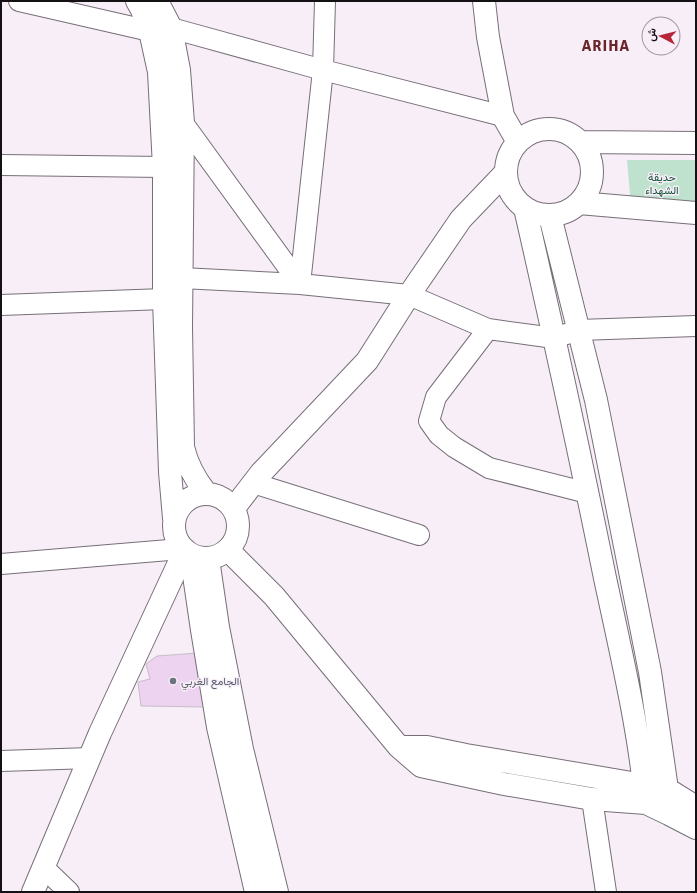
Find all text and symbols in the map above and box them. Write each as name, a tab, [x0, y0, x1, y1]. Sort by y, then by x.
north arrow	[641, 16, 681, 56]
text: ش	[644, 27, 659, 42]
district label: ARIHA	[582, 37, 630, 55]
park label: حديقة الشهداء	[645, 171, 679, 197]
place label: الجامع الغربي	[181, 675, 239, 691]
marker: الجامع الغربي	[168, 676, 178, 686]

